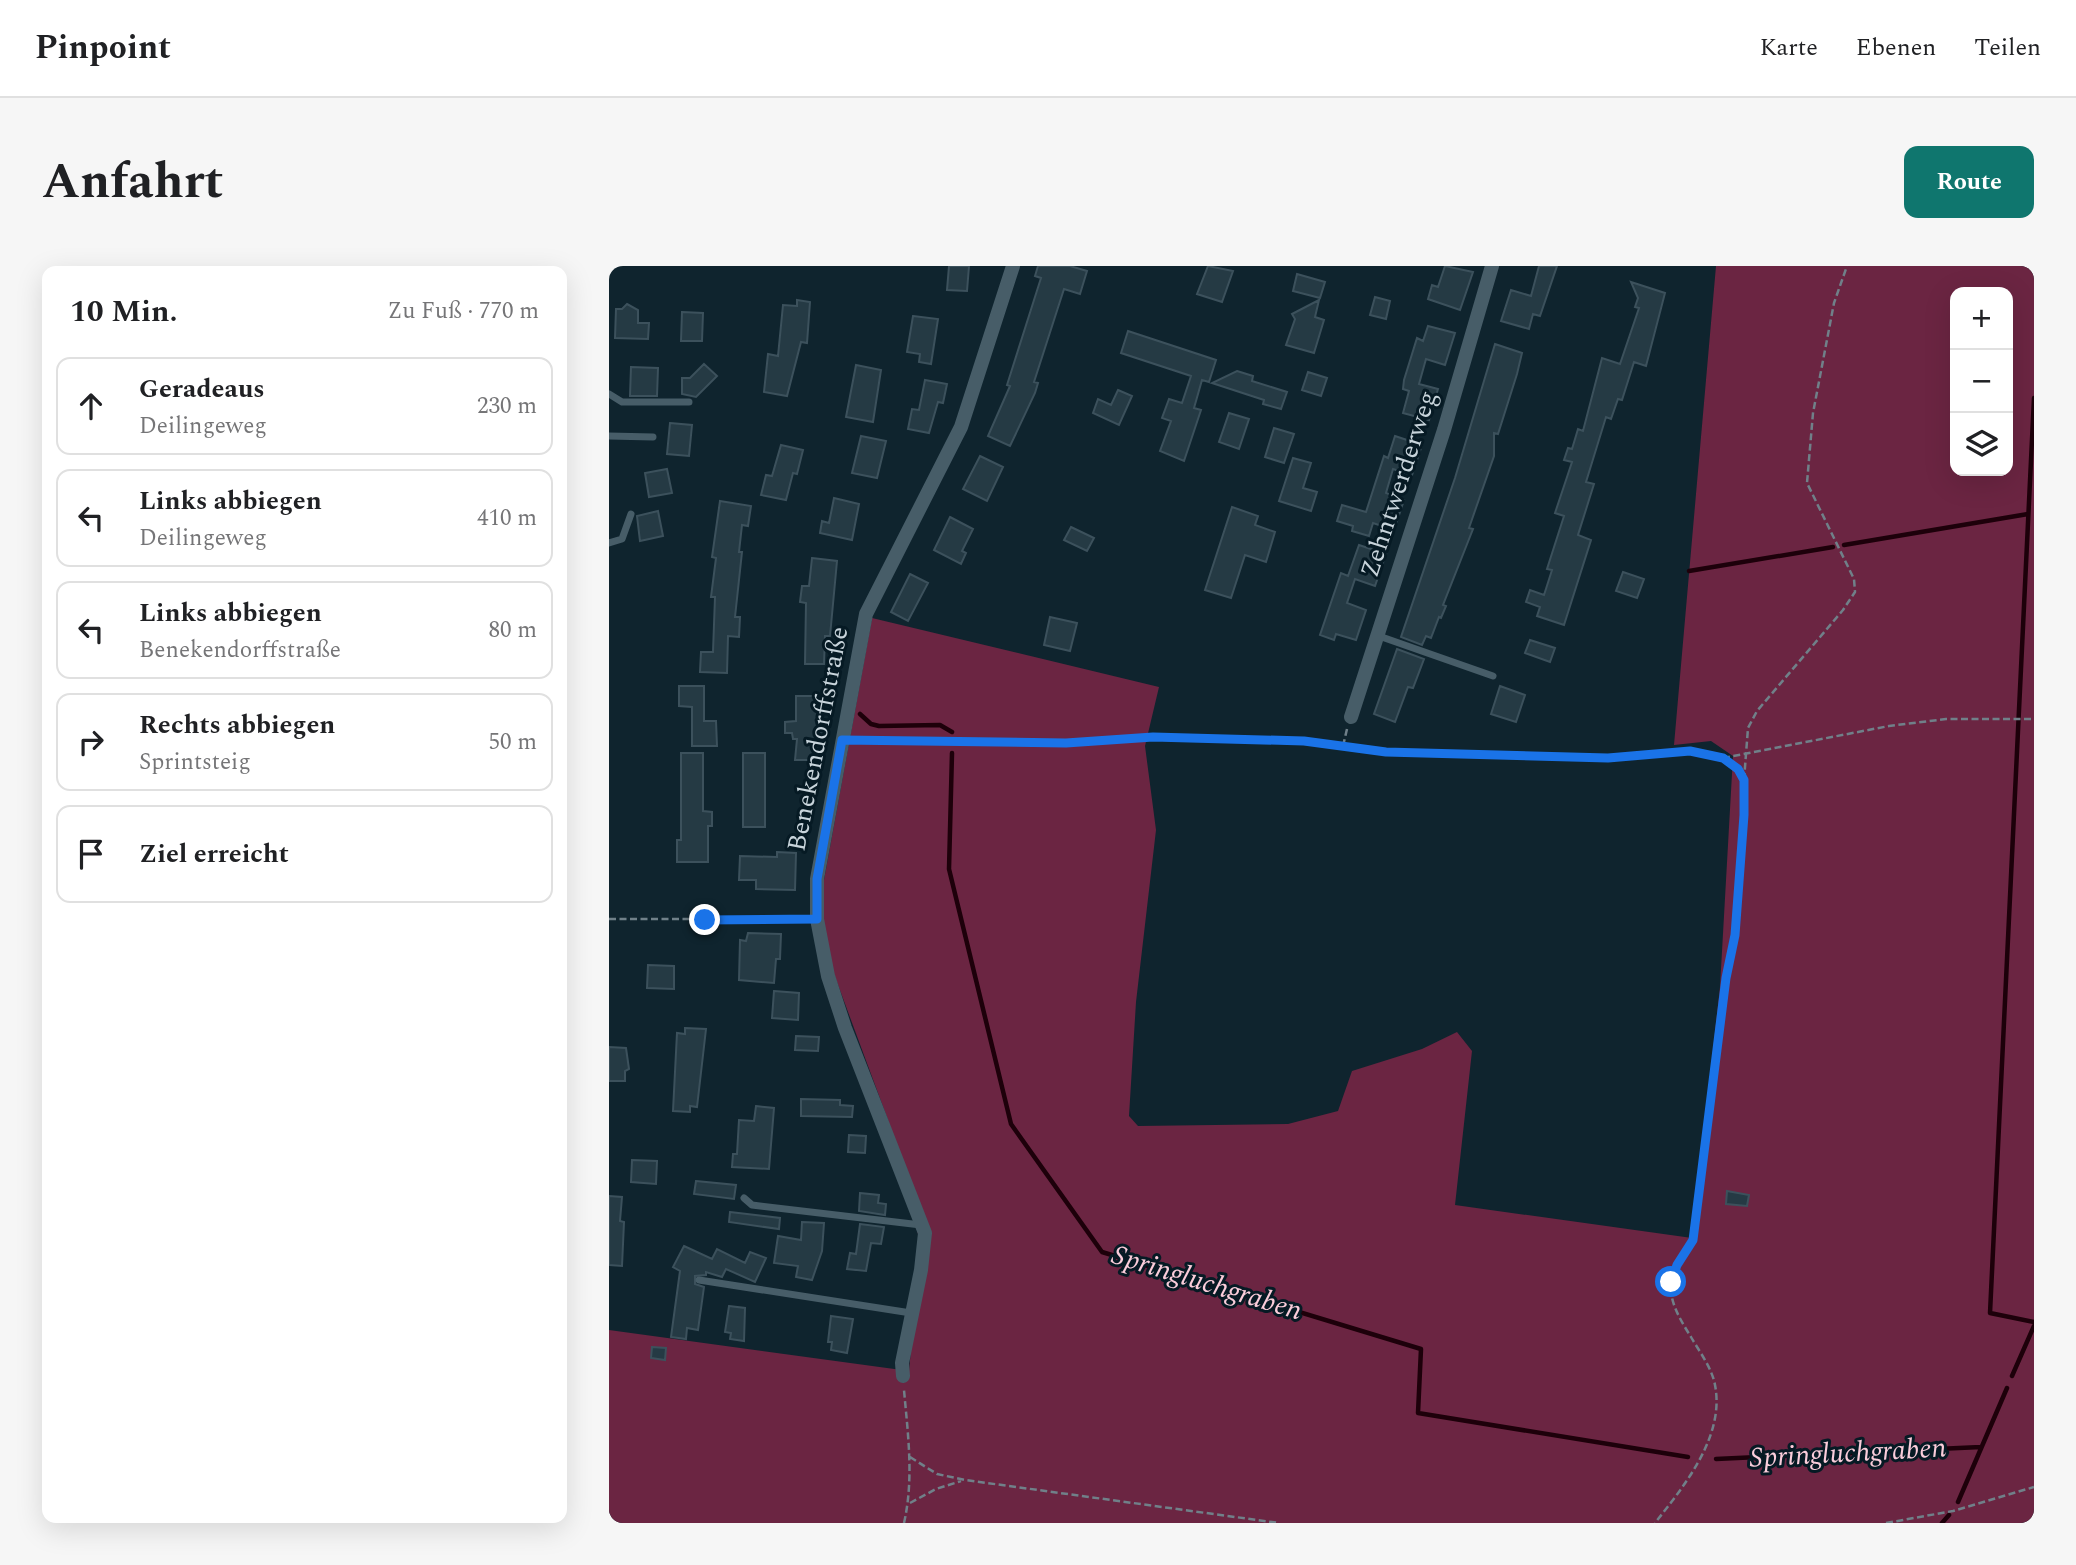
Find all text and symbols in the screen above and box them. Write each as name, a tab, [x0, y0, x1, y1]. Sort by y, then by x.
text: Pinpoint	[35, 23, 171, 73]
text: Karte	[1760, 30, 1818, 66]
text: Ebenen	[1856, 30, 1936, 66]
text: Teilen	[1974, 30, 2041, 66]
text: Anfahrt	[42, 145, 223, 220]
button: Route	[1904, 146, 2034, 218]
map controls	[1950, 287, 2013, 476]
button: +	[1950, 287, 2013, 350]
text: 10 Min.	[70, 289, 178, 335]
text: Zu Fuß · 770 m	[388, 294, 539, 329]
button: −	[1950, 350, 2013, 413]
text: Geradeaus	[139, 369, 265, 409]
street label: Zehntwerderweg	[1350, 385, 1448, 583]
icon: ahead	[72, 387, 110, 425]
text: 230 m	[477, 389, 537, 424]
text: Deilingeweg	[139, 409, 267, 444]
button: layers	[1950, 413, 2013, 476]
text: Links abbiegen	[139, 481, 322, 521]
icon: left	[72, 499, 110, 537]
text: 410 m	[477, 501, 537, 536]
text: Deilingeweg	[139, 521, 267, 556]
text: Links abbiegen	[139, 593, 322, 633]
icon: left	[72, 611, 110, 649]
text: 80 m	[488, 613, 537, 648]
street label: Benekendorffstraße	[777, 623, 859, 855]
text: Benekendorffstraße	[139, 633, 341, 668]
text: Rechts abbiegen	[139, 705, 335, 745]
icon: right	[72, 723, 110, 761]
text: 50 m	[488, 725, 537, 760]
text: Sprintsteig	[139, 745, 251, 780]
text: Ziel erreicht	[139, 834, 289, 874]
icon: arrive	[72, 835, 110, 873]
route end	[689, 904, 720, 935]
water label: Springluchgraben	[1107, 1234, 1308, 1332]
route start	[1655, 1266, 1686, 1297]
water label: Springluchgraben	[1749, 1426, 1948, 1480]

